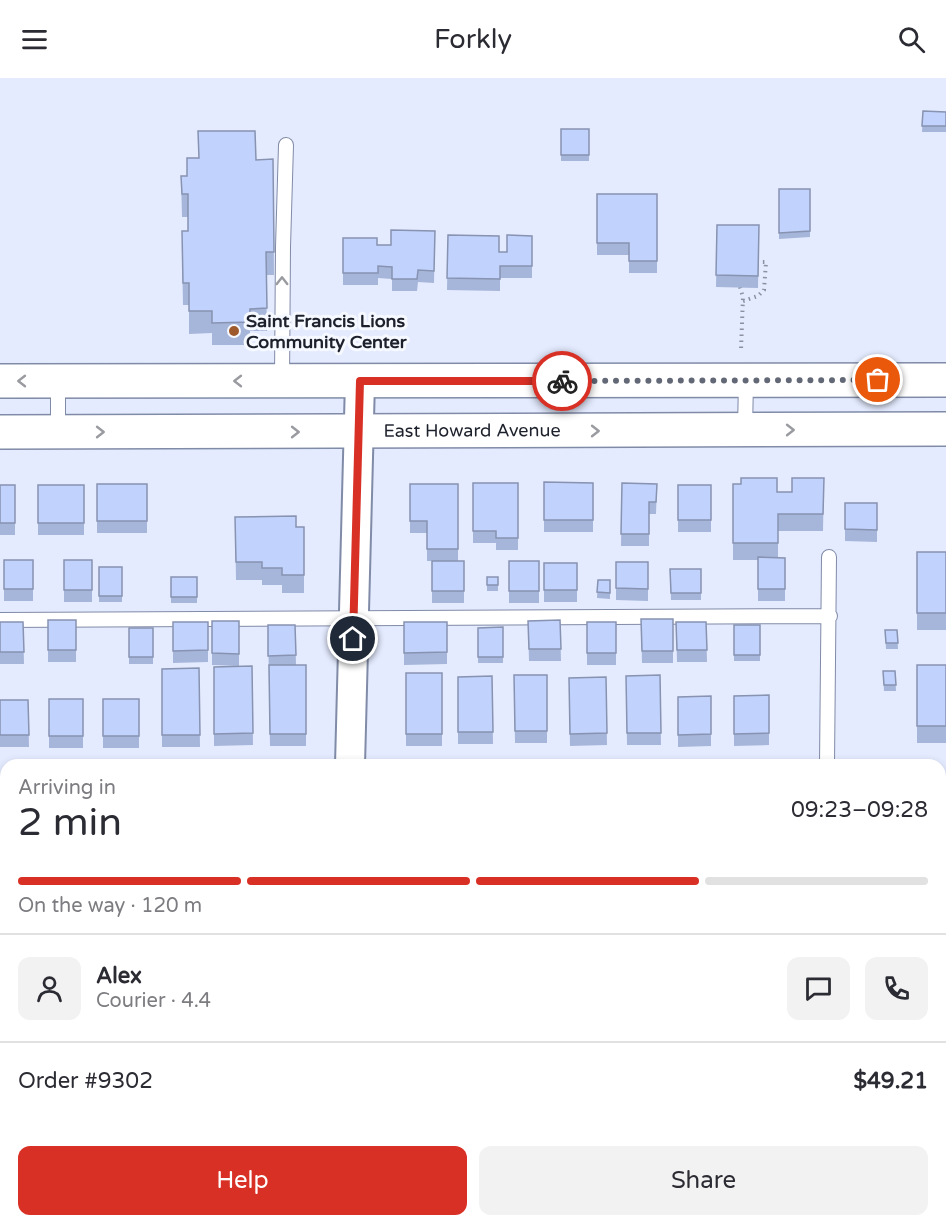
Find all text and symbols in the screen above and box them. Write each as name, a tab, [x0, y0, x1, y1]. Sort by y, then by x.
icon: menu	[18, 23, 51, 56]
text: Forkly	[434, 23, 512, 56]
icon: search	[895, 23, 928, 56]
one-way arrow	[276, 276, 288, 285]
place label: Saint Francis Lions Community Center	[246, 310, 408, 353]
marker: Saint Francis Lions Community Center	[227, 324, 241, 338]
courier	[532, 351, 592, 411]
pin	[852, 354, 903, 405]
icon: bag	[861, 363, 894, 396]
icon: bike	[546, 365, 579, 398]
one-way arrow	[18, 375, 27, 387]
one-way arrow	[234, 375, 243, 387]
street label: East Howard Avenue	[383, 419, 561, 442]
one-way arrow	[786, 424, 795, 436]
one-way arrow	[591, 425, 600, 437]
one-way arrow	[96, 426, 105, 438]
one-way arrow	[291, 426, 300, 438]
pin	[327, 613, 378, 664]
icon: home	[336, 622, 369, 655]
text: Arriving in	[18, 776, 116, 800]
text: 09:23–09:28	[791, 797, 928, 823]
text: 2 min	[18, 799, 122, 846]
text: On the way · 120 m	[18, 894, 202, 918]
button: person	[18, 957, 81, 1020]
button: chat	[787, 957, 850, 1020]
button: phone	[865, 957, 928, 1020]
text: Alex	[96, 963, 142, 989]
text: Courier · 4.4	[96, 989, 211, 1013]
text: Order #9302	[18, 1068, 153, 1094]
text: $49.21	[853, 1068, 928, 1094]
button: Help	[18, 1146, 467, 1215]
button: Share	[479, 1146, 928, 1215]

